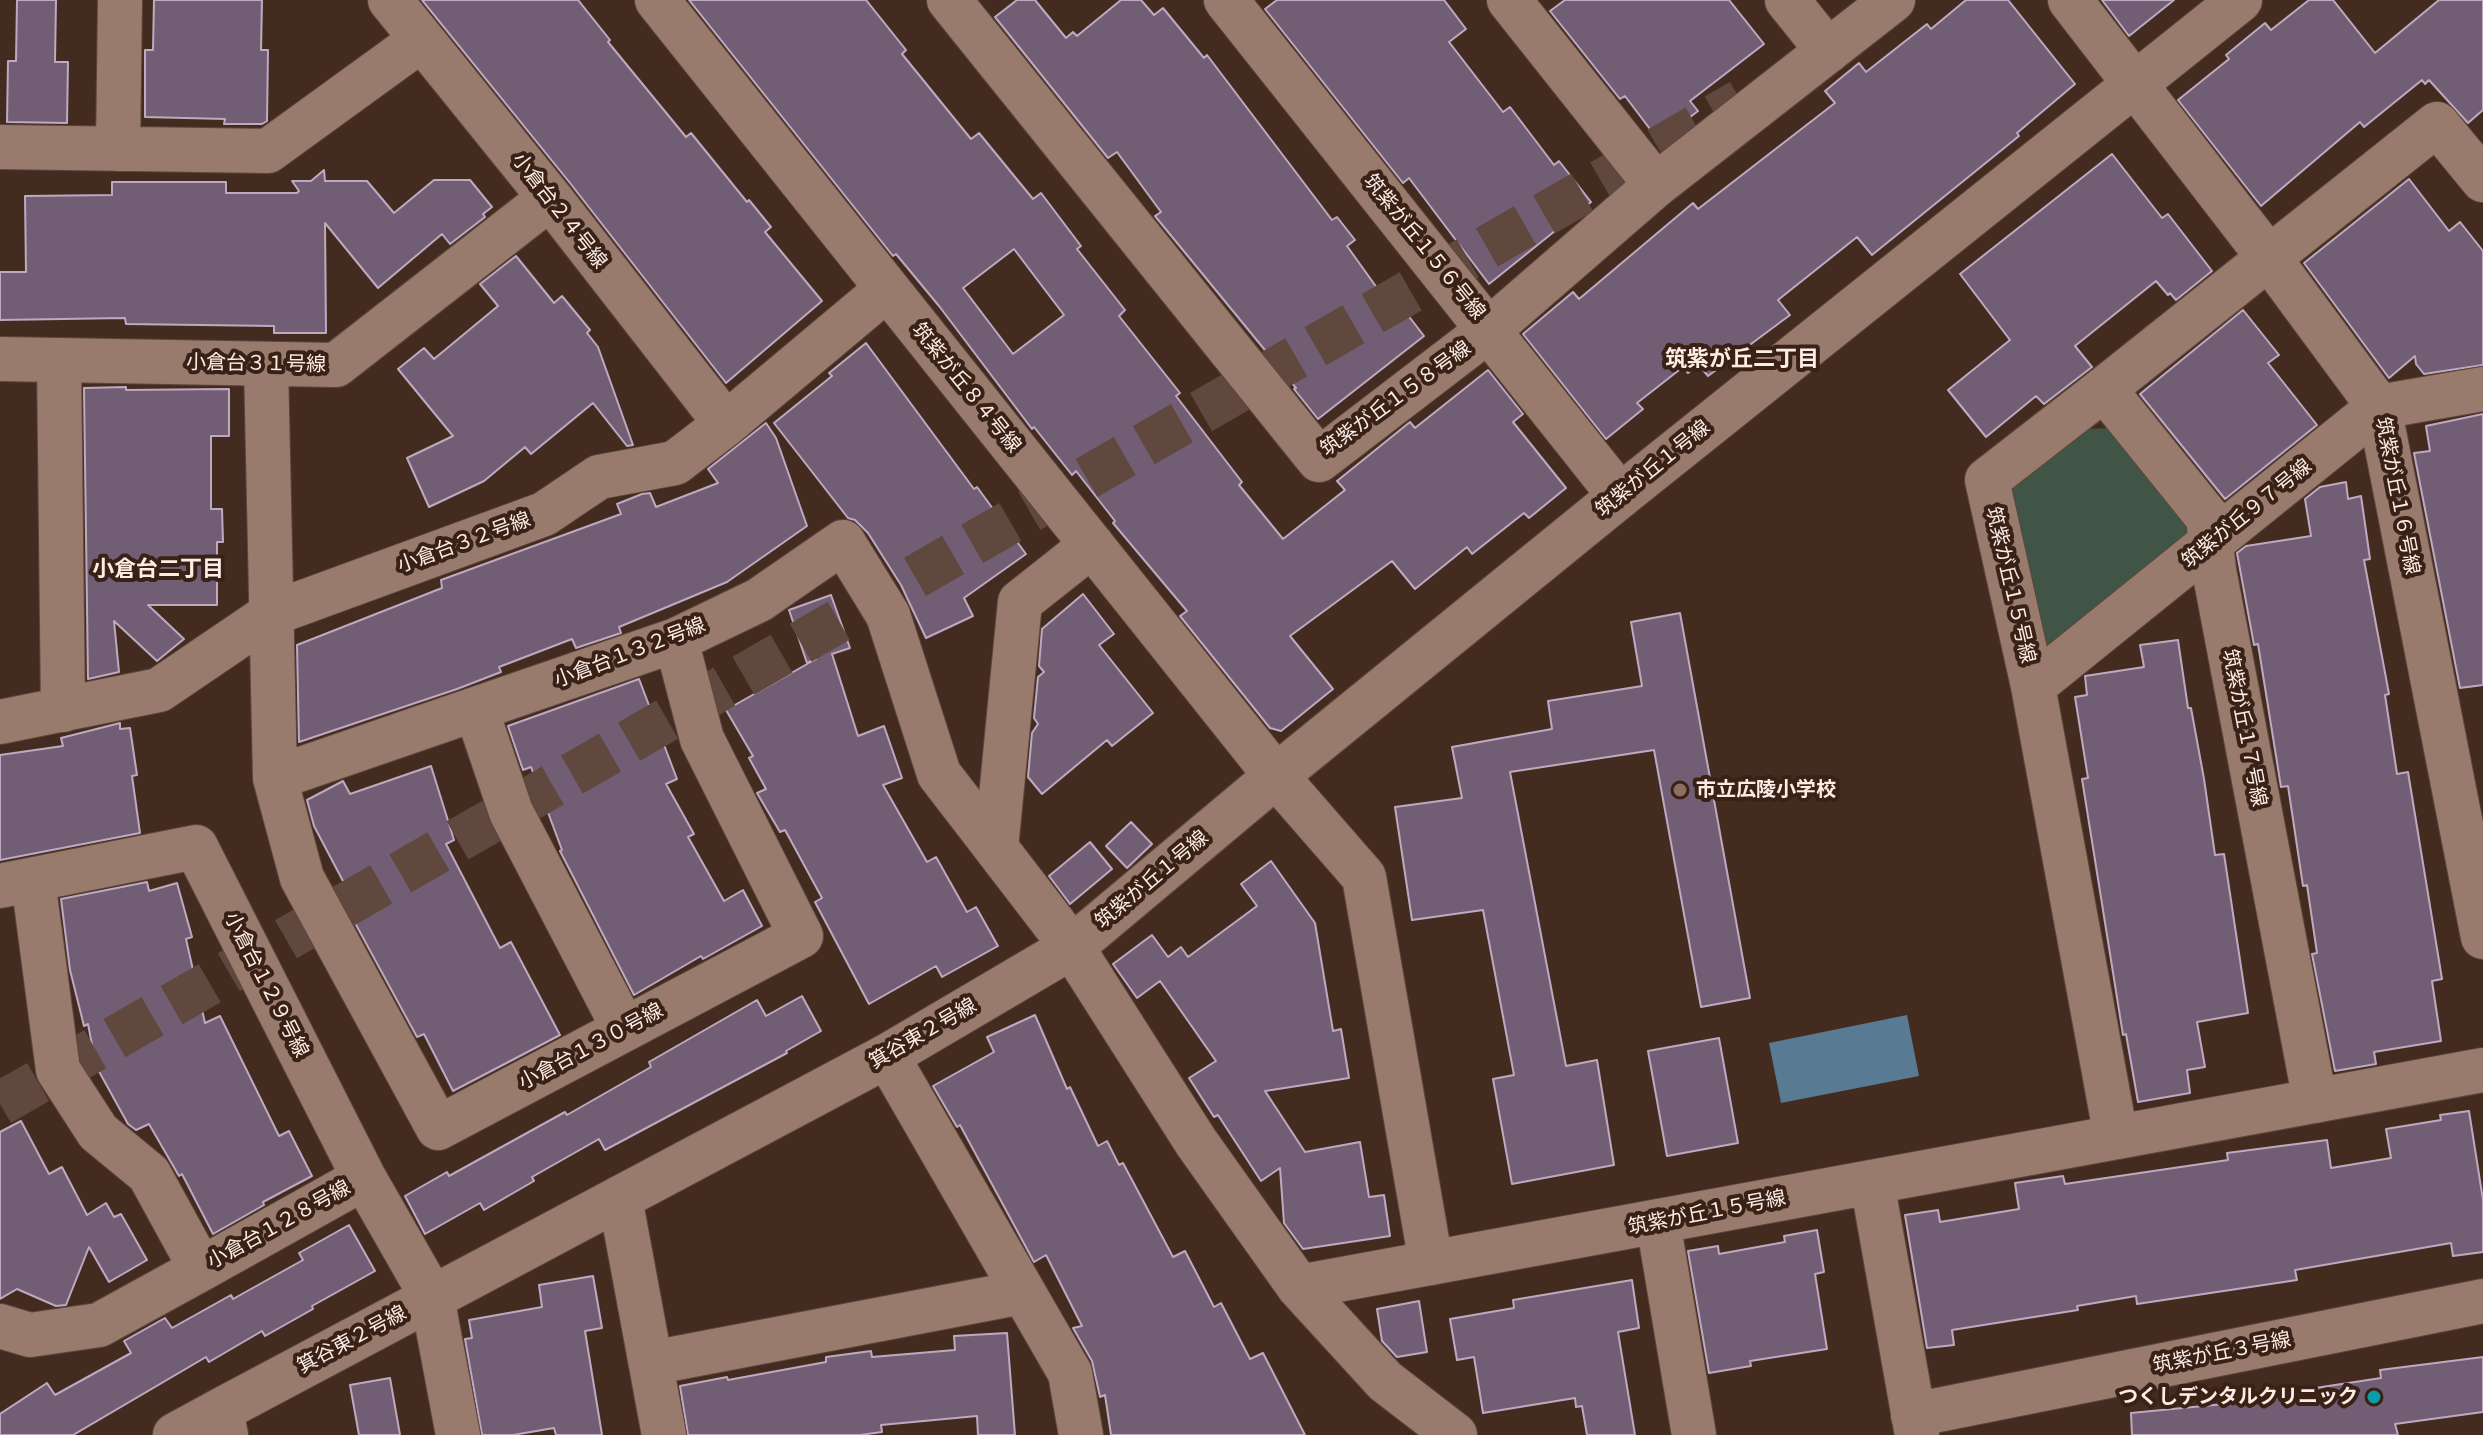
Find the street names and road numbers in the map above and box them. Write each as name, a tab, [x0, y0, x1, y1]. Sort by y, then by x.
street label: 小倉台２４号線	[506, 148, 612, 274]
street label: 筑紫が丘１５６号線	[1358, 170, 1490, 324]
street label: 筑紫が丘８４号線	[906, 318, 1026, 458]
street label: 筑紫が丘１５８号線	[1316, 336, 1476, 462]
street label: 小倉台３１号線	[186, 351, 326, 377]
street label: 筑紫が丘１６号線	[2370, 415, 2424, 577]
street label: 筑紫が丘１号線	[1591, 416, 1715, 522]
street label: 筑紫が丘９７号線	[2177, 454, 2317, 574]
street label: 筑紫が丘１５号線	[1980, 504, 2040, 666]
street label: 小倉台３２号線	[394, 508, 534, 578]
street label: 小倉台１３２号線	[551, 613, 709, 693]
street label: 筑紫が丘１７号線	[2217, 647, 2271, 809]
street label: 筑紫が丘１号線	[1091, 826, 1213, 934]
street label: 小倉台１２９号線	[219, 908, 313, 1062]
street label: 箕谷東２号線	[865, 994, 981, 1074]
street label: 小倉台１３０号線	[515, 999, 667, 1095]
street label: 小倉台１２８号線	[203, 1176, 355, 1274]
street label: 筑紫が丘１５号線	[1626, 1186, 1788, 1240]
street label: 箕谷東２号線	[293, 1301, 411, 1379]
street label: 筑紫が丘３号線	[2151, 1328, 2293, 1378]

